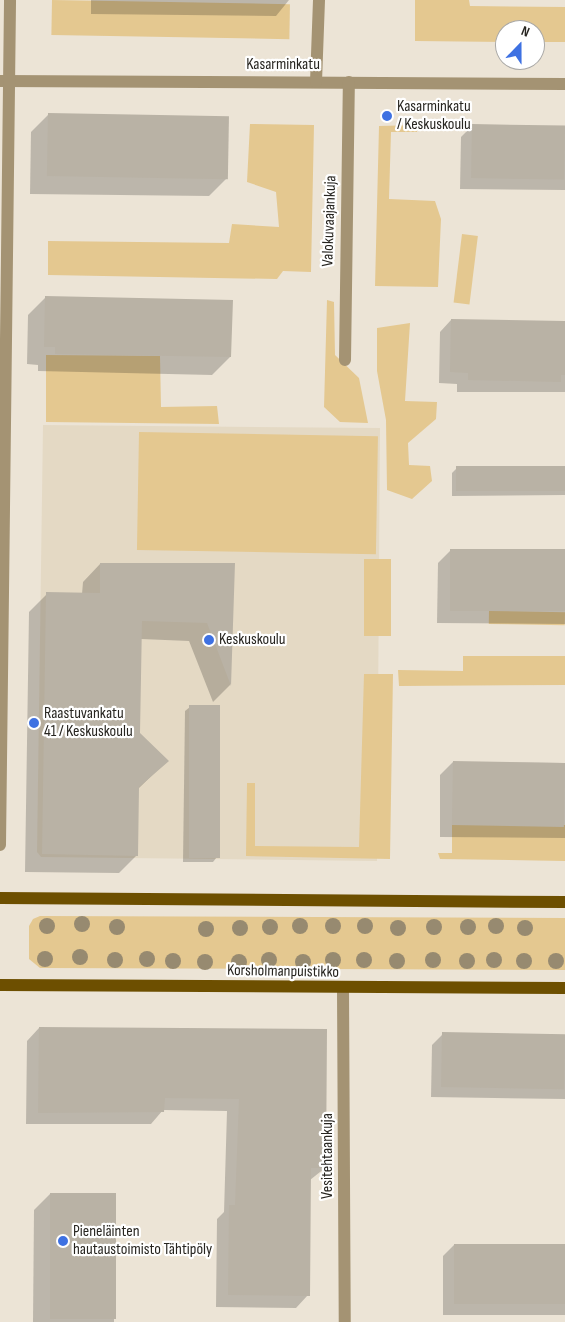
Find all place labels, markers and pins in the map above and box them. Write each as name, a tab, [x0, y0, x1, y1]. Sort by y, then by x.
place label: Kasarminkatu / Keskuskoulu	[397, 97, 471, 135]
marker: Kasarminkatu / Keskuskoulu	[381, 110, 393, 122]
place label: Keskuskoulu	[219, 630, 286, 650]
marker: Keskuskoulu	[203, 634, 215, 646]
place label: Raastuvankatu 41 / Keskuskoulu	[44, 704, 133, 742]
marker: Raastuvankatu 41 / Keskuskoulu	[28, 717, 40, 729]
place label: Pieneläinten hautaustoimisto Tähtipöly	[73, 1222, 212, 1260]
marker: Pieneläinten hautaustoimisto Tähtipöly	[57, 1235, 69, 1247]

